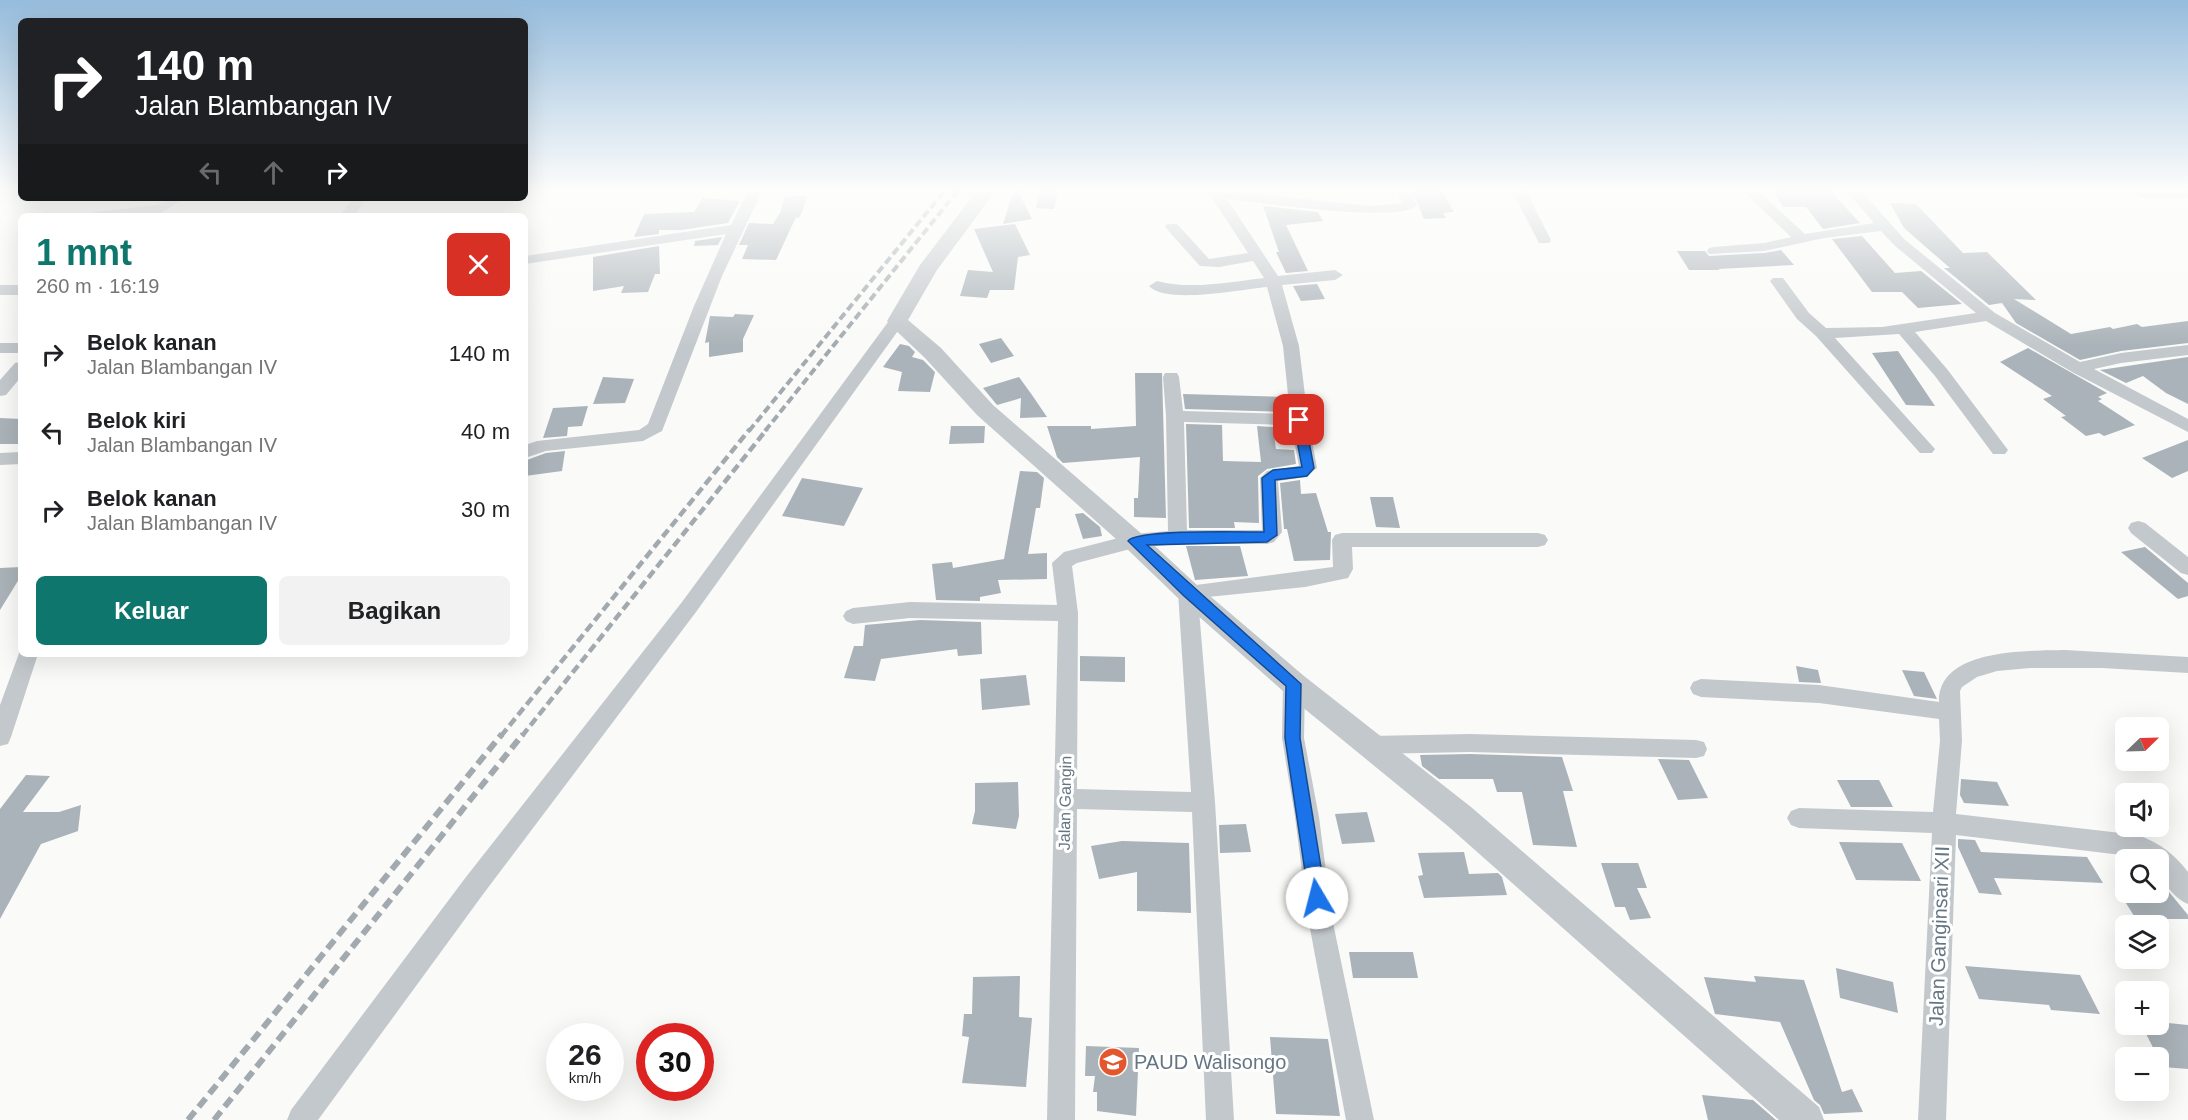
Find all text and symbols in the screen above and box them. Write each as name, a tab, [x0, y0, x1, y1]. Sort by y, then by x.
icon: right	[36, 42, 114, 120]
text: 140 m	[135, 42, 254, 89]
text: Jalan Blambangan IV	[135, 91, 392, 121]
icon: left	[194, 156, 227, 189]
icon: ahead	[257, 156, 290, 189]
icon: right	[320, 156, 353, 189]
text: 1 mnt	[36, 232, 132, 273]
button: close	[447, 233, 510, 296]
text: 260 m · 16:19	[36, 275, 159, 297]
text: Belok kanan	[87, 330, 217, 355]
icon: right	[36, 338, 69, 371]
text: 140 m	[449, 341, 510, 366]
text: Jalan Blambangan IV	[87, 356, 277, 378]
pin	[1273, 394, 1324, 445]
icon: arrive	[1282, 403, 1315, 436]
text: Belok kiri	[87, 408, 186, 433]
icon: left	[36, 416, 69, 449]
text: 40 m	[461, 419, 510, 444]
text: Jalan Blambangan IV	[87, 434, 277, 456]
text: Belok kanan	[87, 486, 217, 511]
icon: right	[36, 494, 69, 527]
text: 30 m	[461, 497, 510, 522]
text: Jalan Blambangan IV	[87, 512, 277, 534]
button: Keluar	[36, 576, 267, 645]
button: Bagikan	[279, 576, 510, 645]
north arrow	[2115, 717, 2169, 771]
map controls	[2115, 717, 2169, 1101]
street label: Jalan Gangin	[1056, 756, 1074, 850]
button: sound	[2115, 783, 2169, 837]
street label: Jalan Ganginsari XII	[1925, 846, 1953, 1026]
button: search	[2115, 849, 2169, 903]
position arrow	[1285, 866, 1349, 930]
button: layers	[2115, 915, 2169, 969]
button: +	[2115, 981, 2169, 1035]
speed limit sign: 30	[636, 1023, 714, 1101]
text: 26	[568, 1038, 602, 1071]
school or university icon: PAUD Walisongo	[1097, 1046, 1129, 1078]
button: −	[2115, 1047, 2169, 1101]
place label: PAUD Walisongo	[1134, 1051, 1286, 1073]
text: km/h	[569, 1069, 601, 1086]

